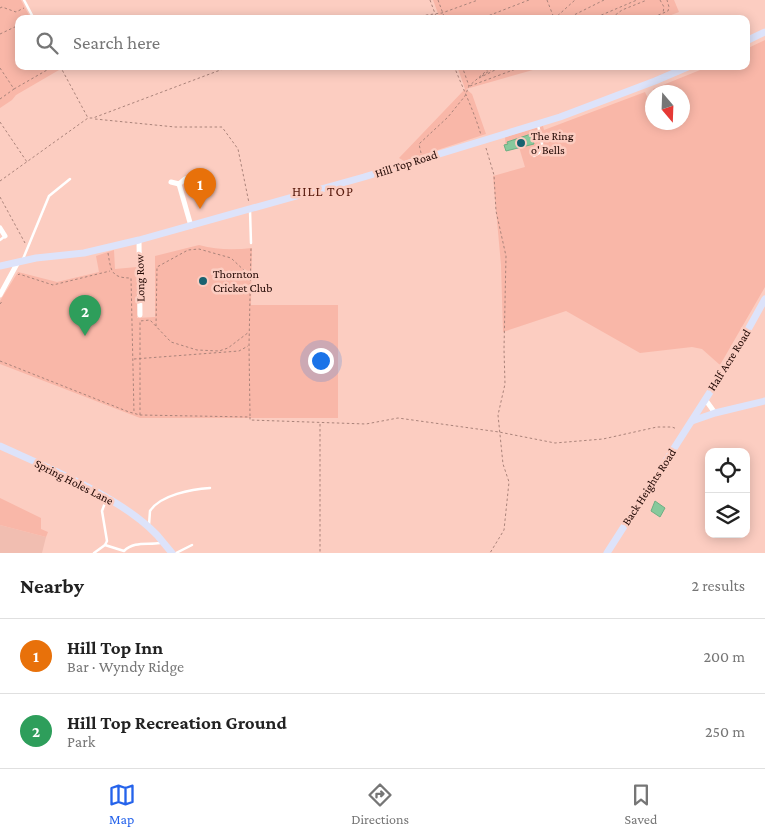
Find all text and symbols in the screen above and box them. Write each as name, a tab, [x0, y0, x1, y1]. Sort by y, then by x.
search box	[15, 15, 750, 70]
icon: search	[33, 29, 61, 57]
text: Search here	[73, 32, 160, 53]
north arrow	[645, 85, 690, 130]
place label: The Ring o' Bells	[531, 129, 574, 157]
marker: The Ring o' Bells	[515, 137, 527, 149]
street label: Hill Top Road	[373, 147, 439, 181]
pin: 1	[184, 168, 216, 209]
district label: HILL TOP	[292, 183, 354, 199]
street label: Long Row	[133, 254, 147, 302]
place label: Thornton Cricket Club	[213, 267, 272, 295]
marker: Thornton Cricket Club	[197, 275, 209, 287]
pin: 2	[69, 295, 101, 336]
street label: Half Acre Road	[705, 326, 754, 393]
your location	[308, 348, 334, 374]
street label: Back Heights Road	[619, 445, 679, 528]
map controls	[705, 448, 750, 538]
button: locate	[705, 448, 750, 493]
street label: Spring Holes Lane	[32, 456, 116, 508]
button: layers	[705, 493, 750, 538]
text: Nearby	[20, 574, 84, 598]
text: 2 results	[692, 577, 745, 594]
text: Hill Top Inn	[67, 637, 163, 658]
text: 1	[33, 648, 39, 665]
text: 200 m	[703, 648, 745, 665]
text: Bar · Wyndy Ridge	[67, 658, 184, 675]
text: Hill Top Recreation Ground	[67, 712, 287, 733]
text: 2	[32, 723, 40, 740]
text: 250 m	[705, 723, 745, 740]
text: Park	[67, 733, 95, 750]
tab: Map	[108, 781, 136, 827]
tab: Directions	[351, 781, 409, 827]
tab: Saved	[624, 781, 657, 827]

